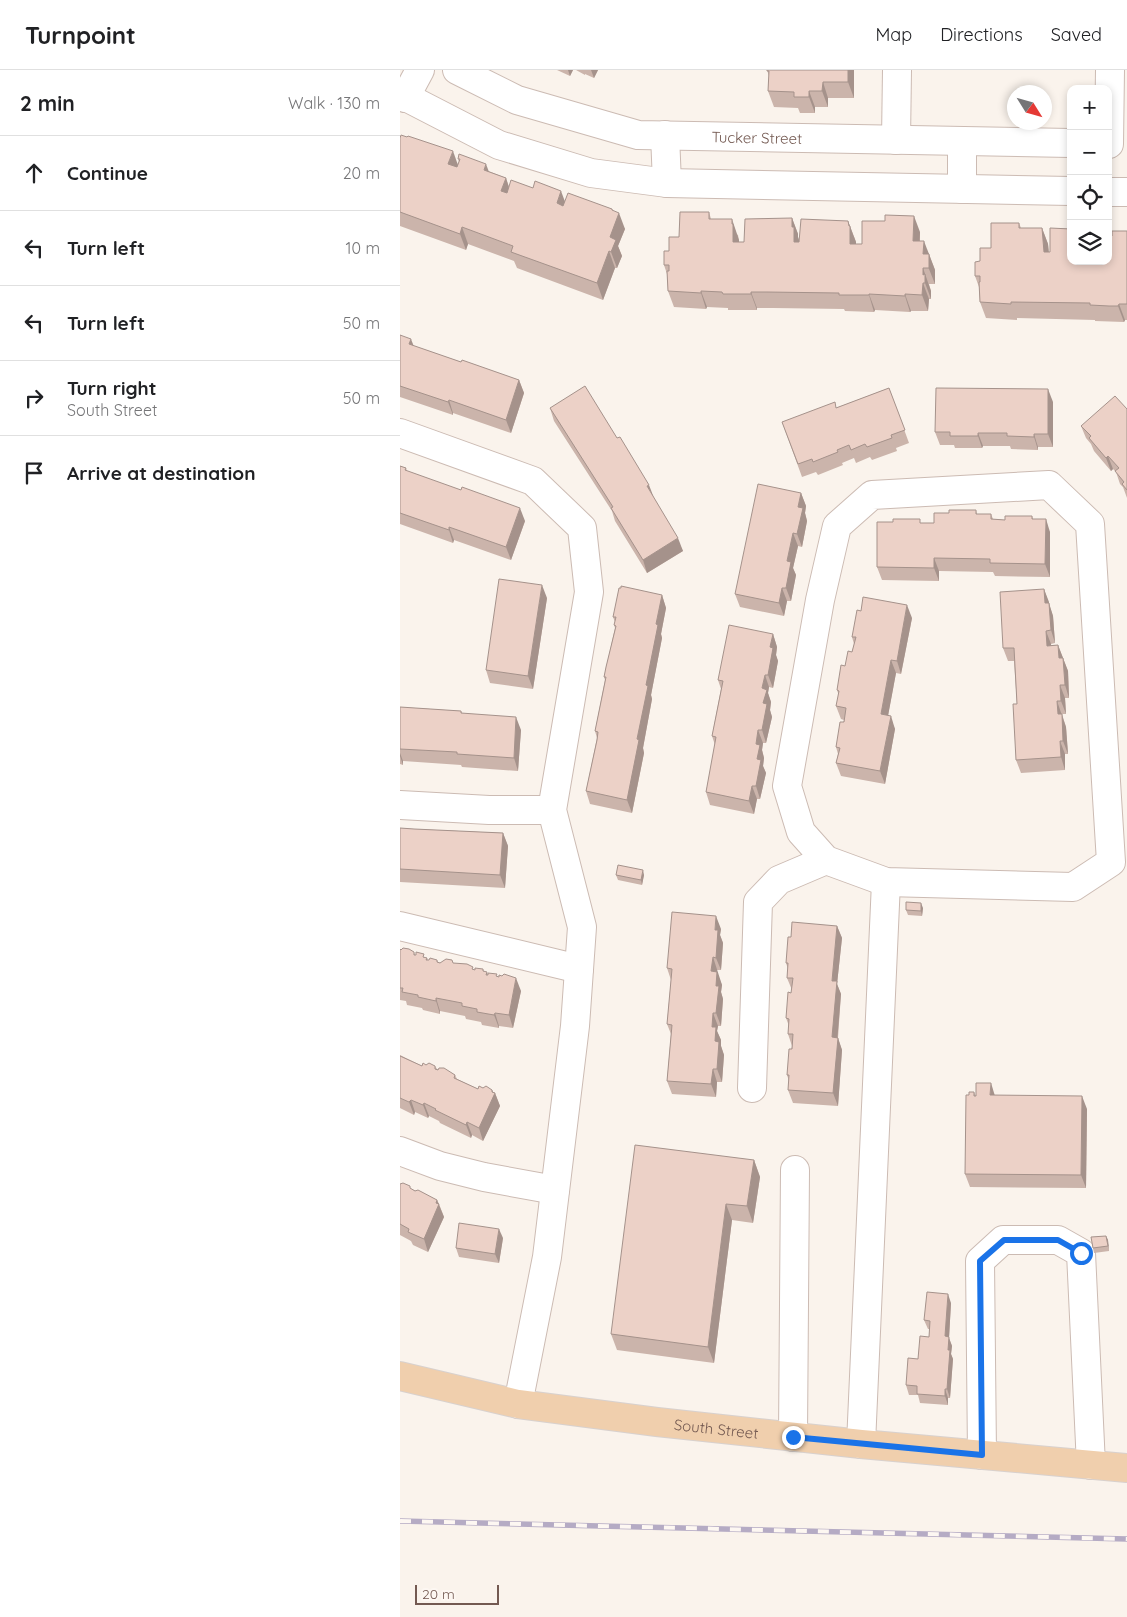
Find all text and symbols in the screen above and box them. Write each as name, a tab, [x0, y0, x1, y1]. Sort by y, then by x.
text: Turnpoint	[25, 20, 136, 50]
text: Map	[875, 23, 912, 46]
text: Directions	[940, 23, 1023, 46]
text: Saved	[1051, 23, 1102, 46]
north arrow	[1007, 85, 1052, 130]
map controls	[1067, 85, 1112, 265]
button: +	[1067, 85, 1112, 130]
text: 2 min	[20, 90, 75, 116]
text: Walk · 130 m	[288, 93, 380, 113]
street label: Tucker Street	[711, 127, 802, 148]
button: −	[1067, 130, 1112, 175]
icon: ahead	[20, 159, 48, 187]
text: Continue	[67, 161, 148, 185]
text: 20 m	[343, 163, 380, 183]
button: locate	[1067, 175, 1112, 220]
button: layers	[1067, 220, 1112, 265]
icon: left	[20, 234, 48, 262]
text: Turn left	[67, 236, 145, 260]
text: 10 m	[346, 238, 380, 258]
icon: left	[20, 309, 48, 337]
text: Turn left	[67, 311, 145, 335]
text: 50 m	[343, 313, 380, 333]
text: Turn right	[67, 376, 156, 400]
icon: right	[20, 384, 48, 412]
text: 50 m	[343, 388, 380, 408]
text: South Street	[67, 400, 157, 420]
icon: arrive	[20, 459, 48, 487]
text: Arrive at destination	[67, 461, 256, 485]
route start	[1070, 1242, 1093, 1265]
street label: South Street	[673, 1414, 759, 1442]
route end	[782, 1426, 805, 1449]
scale bar	[415, 1582, 499, 1605]
text: 20 m	[422, 1585, 455, 1603]

